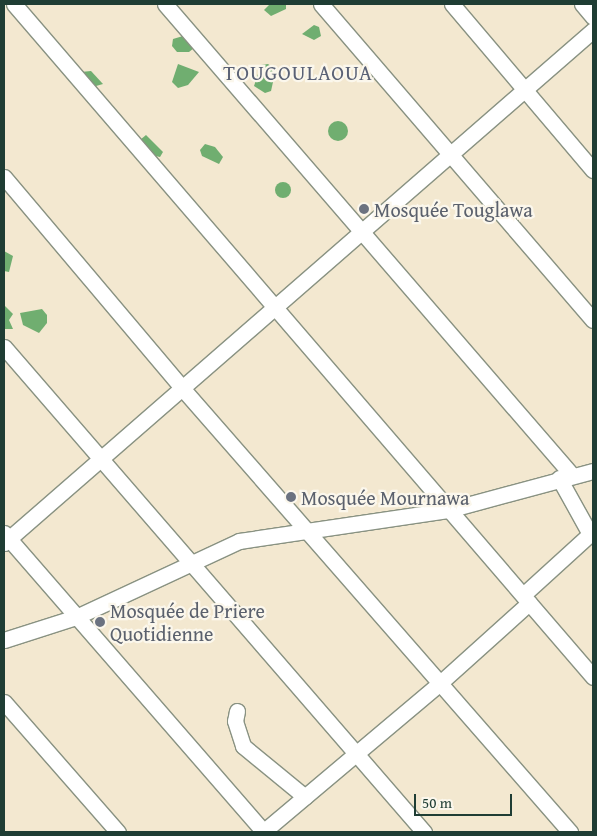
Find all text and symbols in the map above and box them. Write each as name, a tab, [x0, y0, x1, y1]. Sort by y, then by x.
district label: TOUGOULAOUA	[222, 60, 374, 86]
place label: Mosquée Touglawa	[374, 197, 533, 221]
marker: Mosquée Touglawa	[358, 203, 370, 215]
place label: Mosquée Mournawa	[301, 485, 469, 509]
marker: Mosquée Mournawa	[285, 491, 297, 503]
place label: Mosquée de Priere Quotidienne	[110, 598, 265, 645]
marker: Mosquée de Priere Quotidienne	[94, 616, 106, 628]
scale bar	[417, 784, 514, 816]
text: 50 m	[422, 792, 452, 813]

